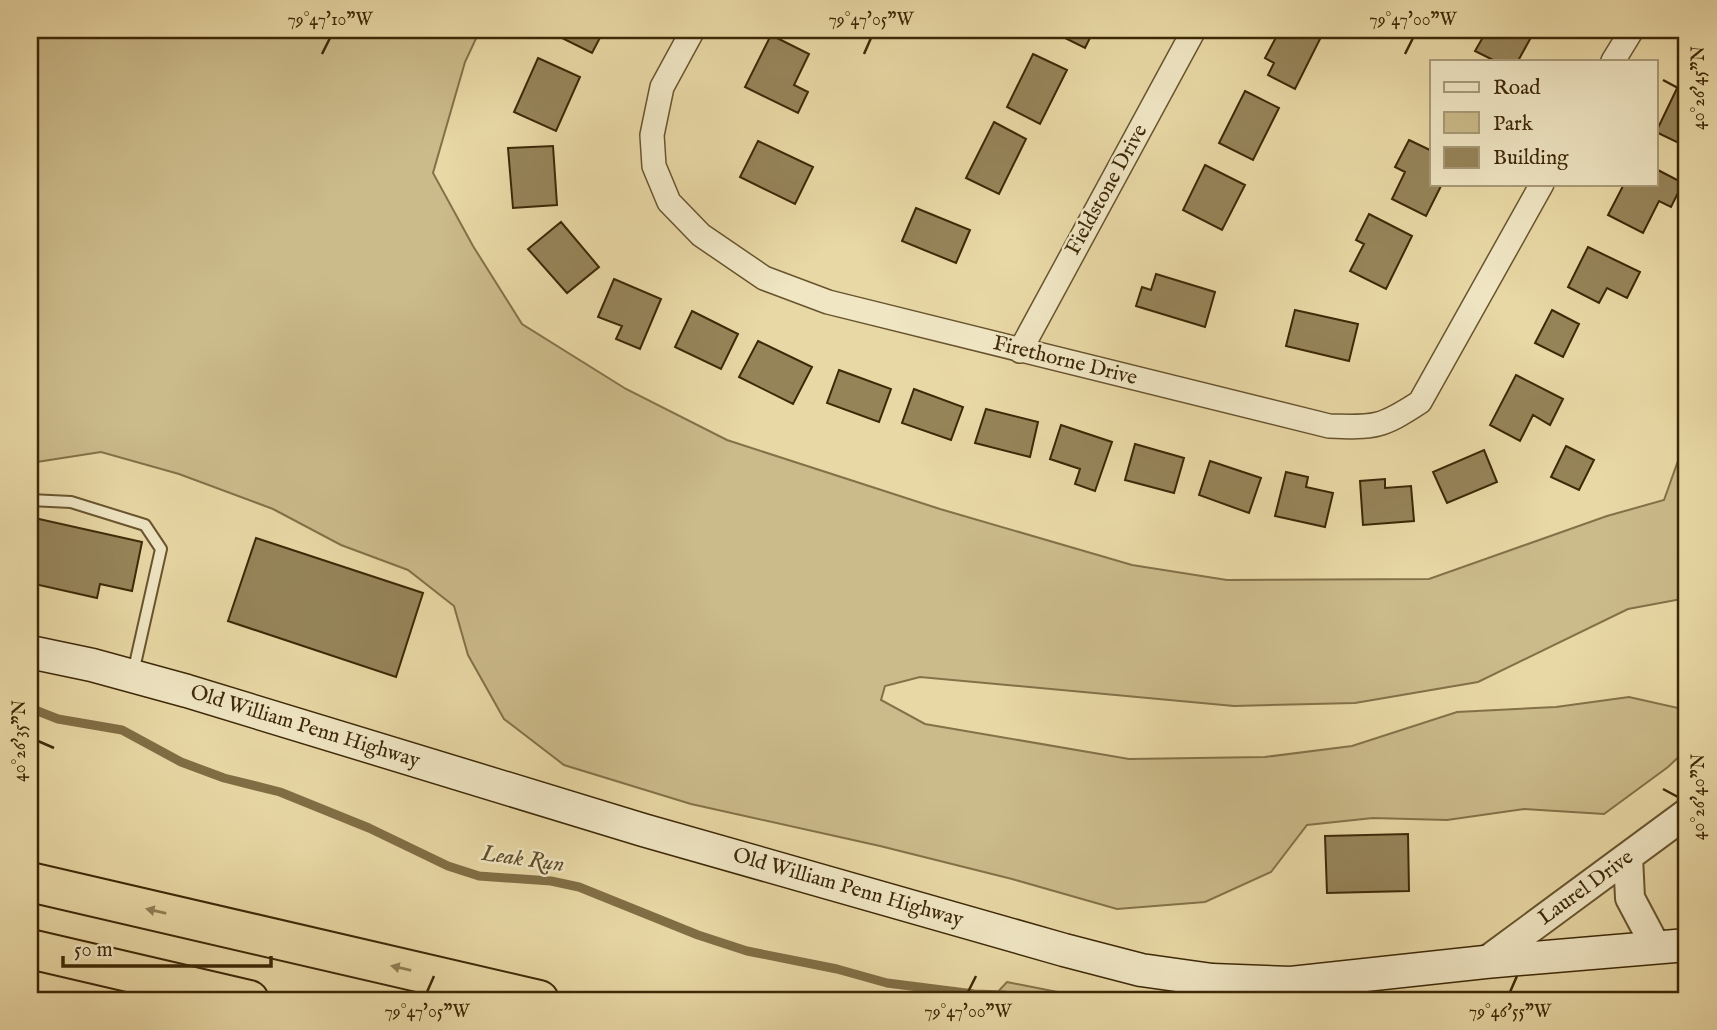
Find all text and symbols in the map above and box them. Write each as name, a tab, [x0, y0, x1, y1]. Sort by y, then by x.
text: 79°47'10"W	[287, 9, 373, 32]
text: 79°47'05"W	[828, 9, 914, 32]
text: 79°47'00"W	[1369, 9, 1458, 32]
text: 40°26'45"N	[1688, 45, 1711, 130]
legend	[1430, 60, 1658, 186]
text: Road	[1493, 75, 1541, 102]
text: Park	[1493, 111, 1534, 138]
street label: Fieldstone Drive	[1060, 120, 1154, 260]
text: Building	[1493, 145, 1569, 172]
street label: Firethorne Drive	[990, 330, 1140, 392]
street label: Old William Penn Highway	[187, 679, 424, 775]
text: 40°26'35"N	[9, 700, 32, 782]
text: 40°26'40"N	[1688, 753, 1711, 840]
water label: Leak Run	[479, 839, 566, 879]
street label: Old William Penn Highway	[729, 842, 967, 934]
street label: Laurel Drive	[1533, 844, 1639, 932]
one-way arrow	[145, 905, 167, 916]
scale bar	[63, 925, 271, 969]
text: 50 m	[74, 937, 113, 964]
one-way arrow	[390, 962, 412, 973]
text: 79°47'05"W	[384, 1001, 470, 1024]
text: 79°47'00"W	[924, 1001, 1013, 1024]
text: 79°46'55"W	[1469, 1001, 1552, 1024]

